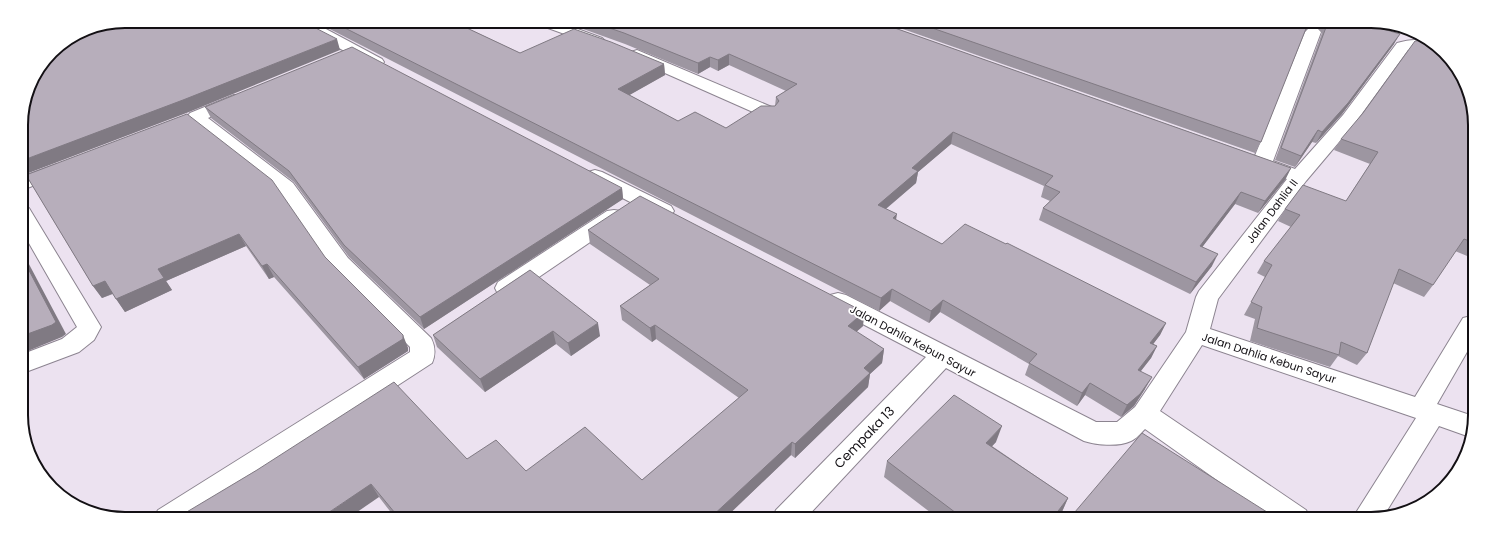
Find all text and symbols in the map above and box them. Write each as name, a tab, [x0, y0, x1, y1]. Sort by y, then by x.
street label: Jalan Dahlia II	[1242, 176, 1302, 246]
street label: Jalan Dahlia Kebun Sayur	[847, 301, 979, 381]
street label: Jalan Dahlia Kebun Sayur	[1200, 329, 1338, 387]
street label: Cempaka 13	[830, 402, 899, 473]

